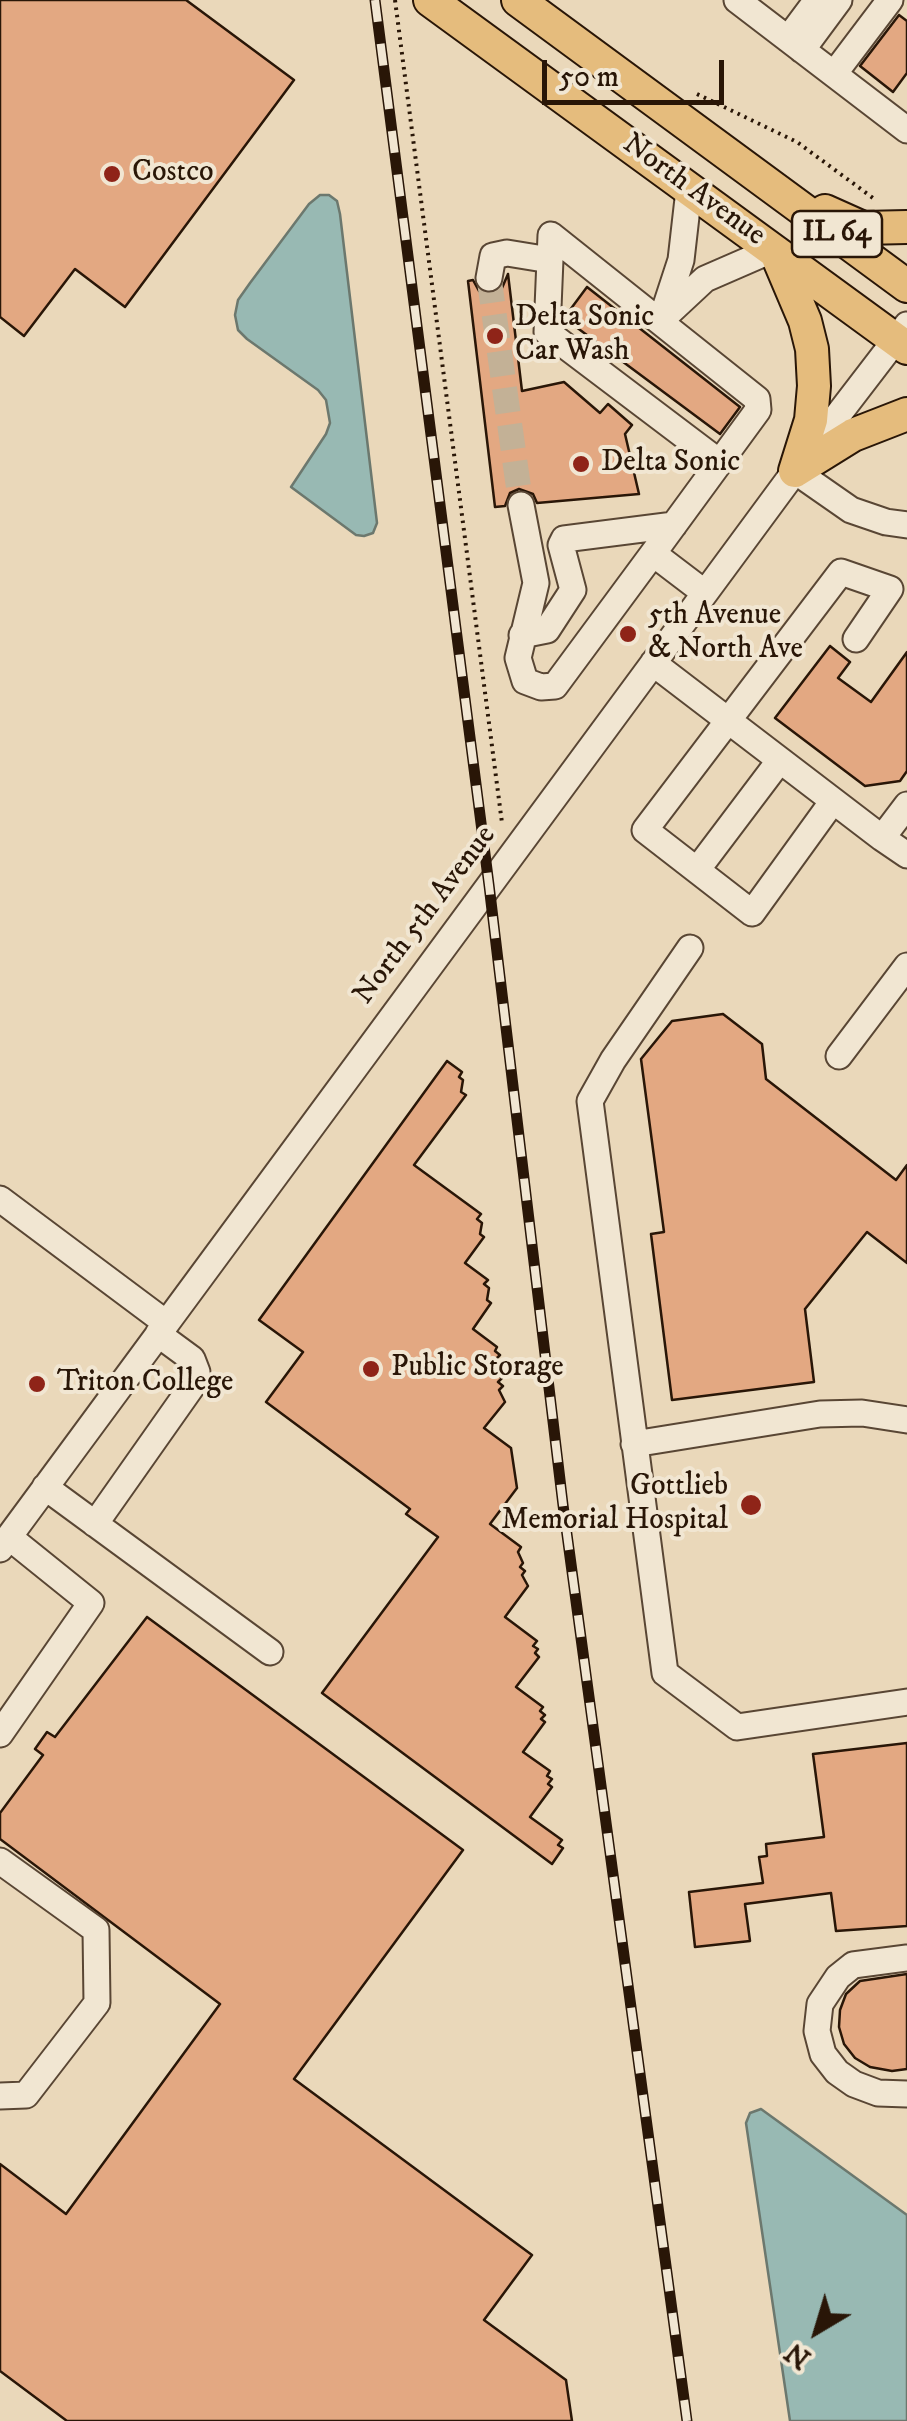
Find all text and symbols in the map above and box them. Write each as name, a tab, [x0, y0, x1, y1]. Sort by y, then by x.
scale bar	[547, 40, 730, 102]
text: 50 m	[559, 59, 619, 96]
street label: North Avenue	[614, 127, 772, 255]
place label: Costco	[132, 156, 214, 192]
marker: Costco	[101, 163, 123, 185]
road number: IL 64	[792, 211, 882, 257]
place label: Delta Sonic Car Wash	[515, 301, 654, 372]
marker: Delta Sonic Car Wash	[484, 325, 506, 347]
place label: Delta Sonic	[601, 446, 740, 482]
marker: Delta Sonic	[570, 453, 592, 475]
place label: 5th Avenue & North Ave	[648, 599, 803, 670]
marker: 5th Avenue & North Ave	[617, 623, 639, 645]
street label: North 5th Avenue	[347, 819, 505, 1013]
place label: Public Storage	[391, 1351, 564, 1387]
marker: Public Storage	[360, 1358, 382, 1380]
place label: Triton College	[57, 1366, 234, 1402]
marker: Triton College	[26, 1373, 48, 1395]
place label: Gottlieb Memorial Hospital	[501, 1470, 728, 1540]
marker: Gottlieb Memorial Hospital	[738, 1492, 764, 1518]
north arrow	[767, 2281, 867, 2381]
text: N	[778, 2334, 818, 2376]

